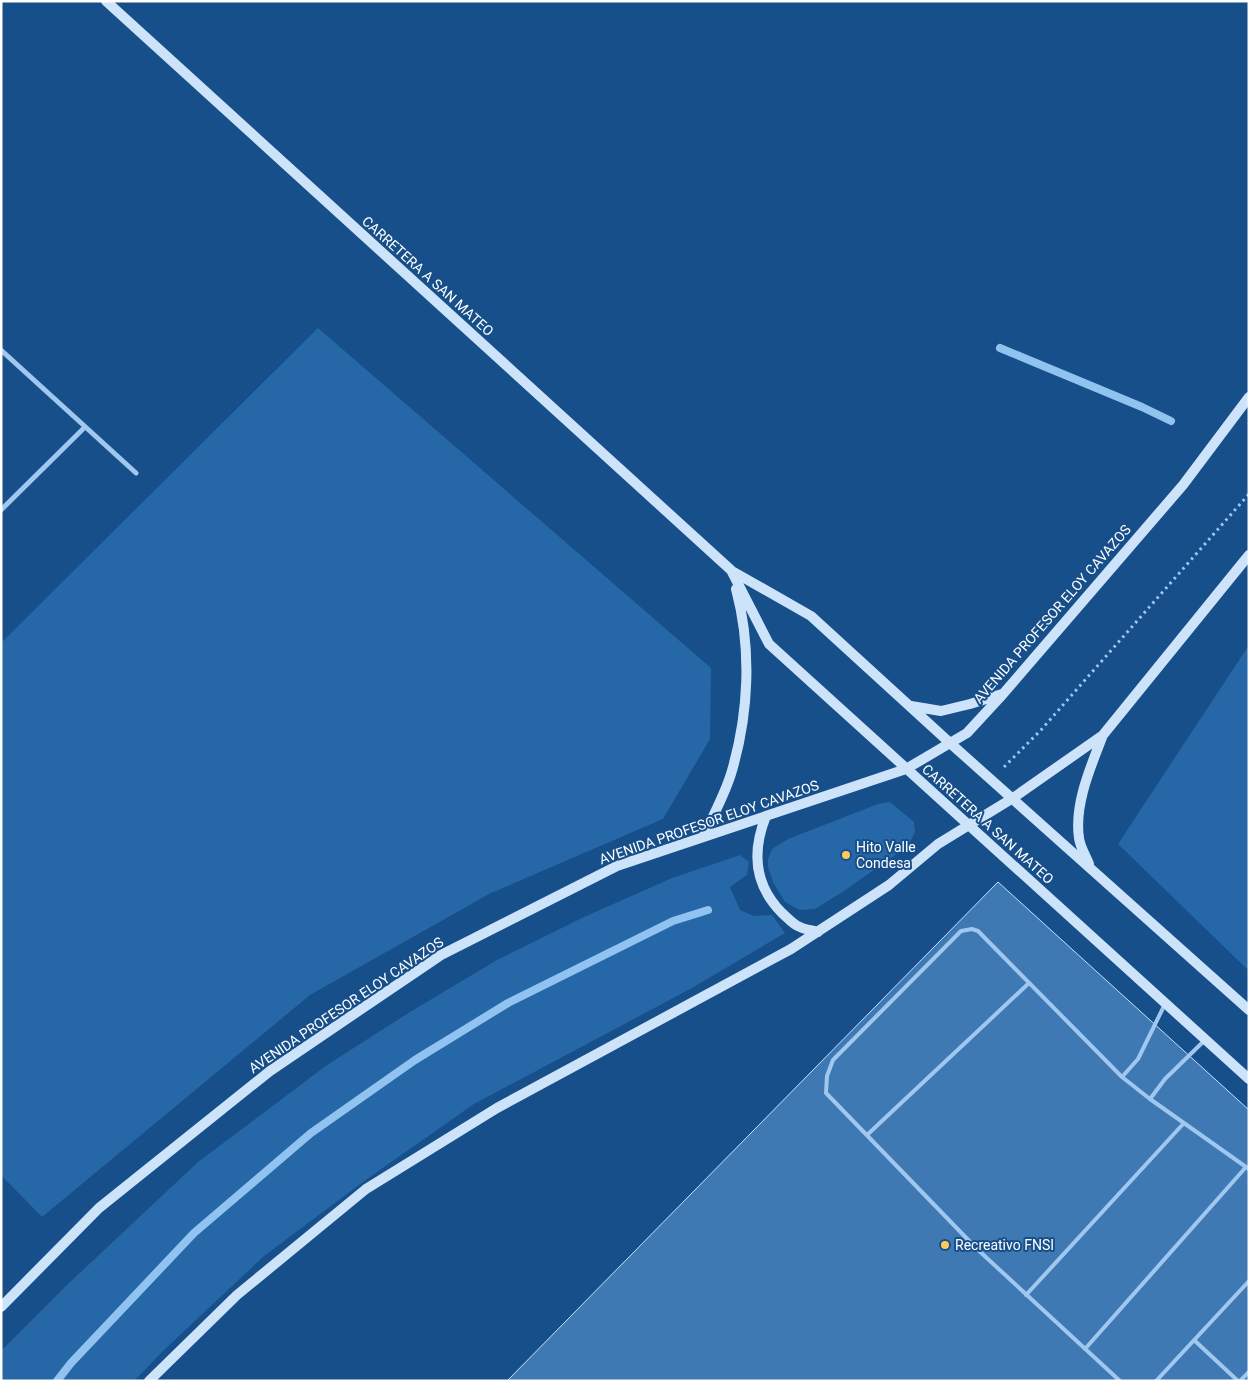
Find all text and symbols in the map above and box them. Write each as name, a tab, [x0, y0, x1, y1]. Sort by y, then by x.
street label: CARRETERA A SAN MATEO	[359, 213, 497, 339]
street label: AVENIDA PROFESOR ELOY CAVAZOS	[970, 521, 1134, 707]
street label: CARRETERA A SAN MATEO	[919, 761, 1057, 887]
street label: AVENIDA PROFESOR ELOY CAVAZOS	[597, 777, 821, 867]
place label: Hito Valle Condesa	[856, 839, 916, 871]
marker: Hito Valle Condesa	[840, 849, 852, 861]
street label: AVENIDA PROFESOR ELOY CAVAZOS	[246, 934, 446, 1076]
place label: Recreativo FNSI	[955, 1237, 1054, 1253]
marker: Recreativo FNSI	[939, 1239, 951, 1251]

